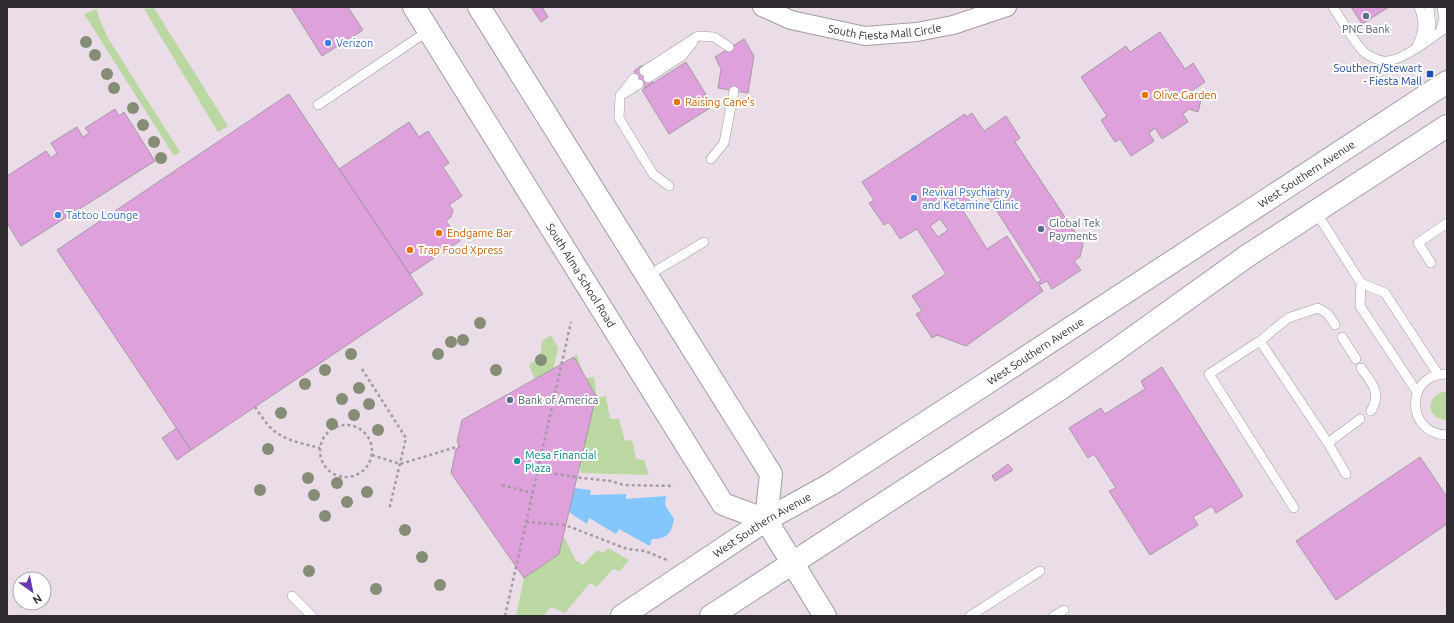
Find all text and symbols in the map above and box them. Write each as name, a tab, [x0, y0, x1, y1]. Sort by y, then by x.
marker: PNC Bank	[1361, 11, 1371, 21]
street label: South Fiesta Mall Circle	[827, 21, 942, 42]
place label: PNC Bank	[1342, 23, 1391, 35]
place label: Verizon	[336, 37, 373, 49]
marker: Verizon	[323, 38, 333, 48]
place label: Southern/Stewart - Fiesta Mall	[1334, 62, 1423, 87]
marker: Southern/Stewart - Fiesta Mall	[1425, 69, 1435, 79]
place label: Olive Garden	[1153, 89, 1217, 101]
marker: Olive Garden	[1140, 90, 1150, 100]
place label: Raising Cane's	[685, 96, 755, 108]
marker: Raising Cane's	[672, 97, 682, 107]
street label: West Southern Avenue	[1256, 138, 1357, 210]
place label: Revival Psychiatry and Ketamine Clinic	[922, 186, 1019, 211]
marker: Revival Psychiatry and Ketamine Clinic	[909, 193, 919, 203]
place label: Tattoo Lounge	[66, 209, 138, 221]
marker: Tattoo Lounge	[53, 210, 63, 220]
place label: Global Tek Payments	[1049, 217, 1101, 242]
street label: South Alma School Road	[544, 221, 618, 330]
marker: Global Tek Payments	[1036, 224, 1046, 234]
place label: Endgame Bar	[447, 227, 514, 239]
marker: Endgame Bar	[434, 228, 444, 238]
place label: Trap Food Xpress	[418, 244, 503, 256]
marker: Trap Food Xpress	[405, 245, 415, 255]
street label: West Southern Avenue	[985, 315, 1086, 387]
place label: Bank of America	[518, 394, 598, 406]
marker: Bank of America	[505, 395, 515, 405]
place label: Mesa Financial Plaza	[525, 449, 597, 474]
marker: Mesa Financial Plaza	[512, 456, 522, 466]
street label: West Southern Avenue	[711, 490, 813, 560]
north arrow	[12, 571, 52, 611]
text: N	[31, 592, 44, 607]

